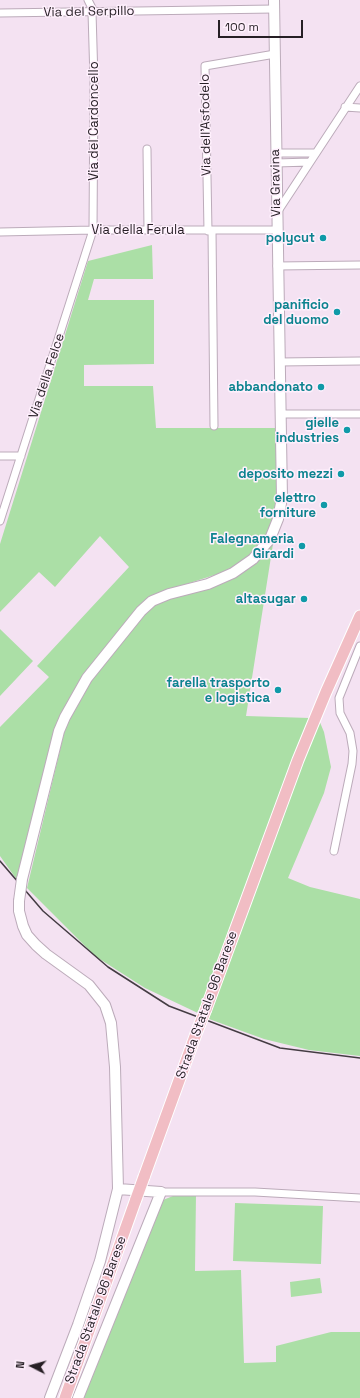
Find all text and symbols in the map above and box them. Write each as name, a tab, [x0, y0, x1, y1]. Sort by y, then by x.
street label: Via del Serpillo	[43, 3, 135, 21]
scale bar	[220, 12, 305, 38]
text: 100 m	[225, 19, 259, 35]
street label: Via del Cardoncello	[86, 61, 102, 181]
street label: Via dell'Asfodelo	[197, 74, 215, 176]
street label: Via Gravina	[268, 149, 284, 217]
street label: Via della Ferula	[91, 222, 185, 238]
place label: polycut	[266, 230, 315, 246]
marker: polycut	[318, 233, 328, 243]
place label: panificio del duomo	[263, 297, 329, 328]
marker: panificio del duomo	[332, 307, 342, 317]
street label: Via della Felce	[26, 331, 68, 421]
place label: abbandonato	[228, 379, 313, 395]
marker: abbandonato	[316, 382, 326, 392]
place label: gielle industries	[276, 415, 339, 446]
marker: gielle industries	[342, 425, 352, 435]
place label: deposito mezzi	[238, 466, 333, 482]
marker: deposito mezzi	[336, 469, 346, 479]
place label: elettro forniture	[260, 490, 316, 521]
marker: elettro forniture	[319, 500, 329, 510]
place label: Falegnameria Girardi	[210, 531, 294, 562]
marker: Falegnameria Girardi	[297, 541, 307, 551]
place label: altasugar	[236, 591, 296, 607]
marker: altasugar	[299, 594, 309, 604]
place label: farella trasporto e logistica	[167, 675, 270, 706]
marker: farella trasporto e logistica	[273, 685, 283, 695]
street label: Strada Statale 96 Barese	[173, 929, 241, 1081]
street label: Strada Statale 96 Barese	[62, 1234, 130, 1386]
north arrow	[12, 1346, 52, 1386]
text: N	[13, 1360, 27, 1369]

